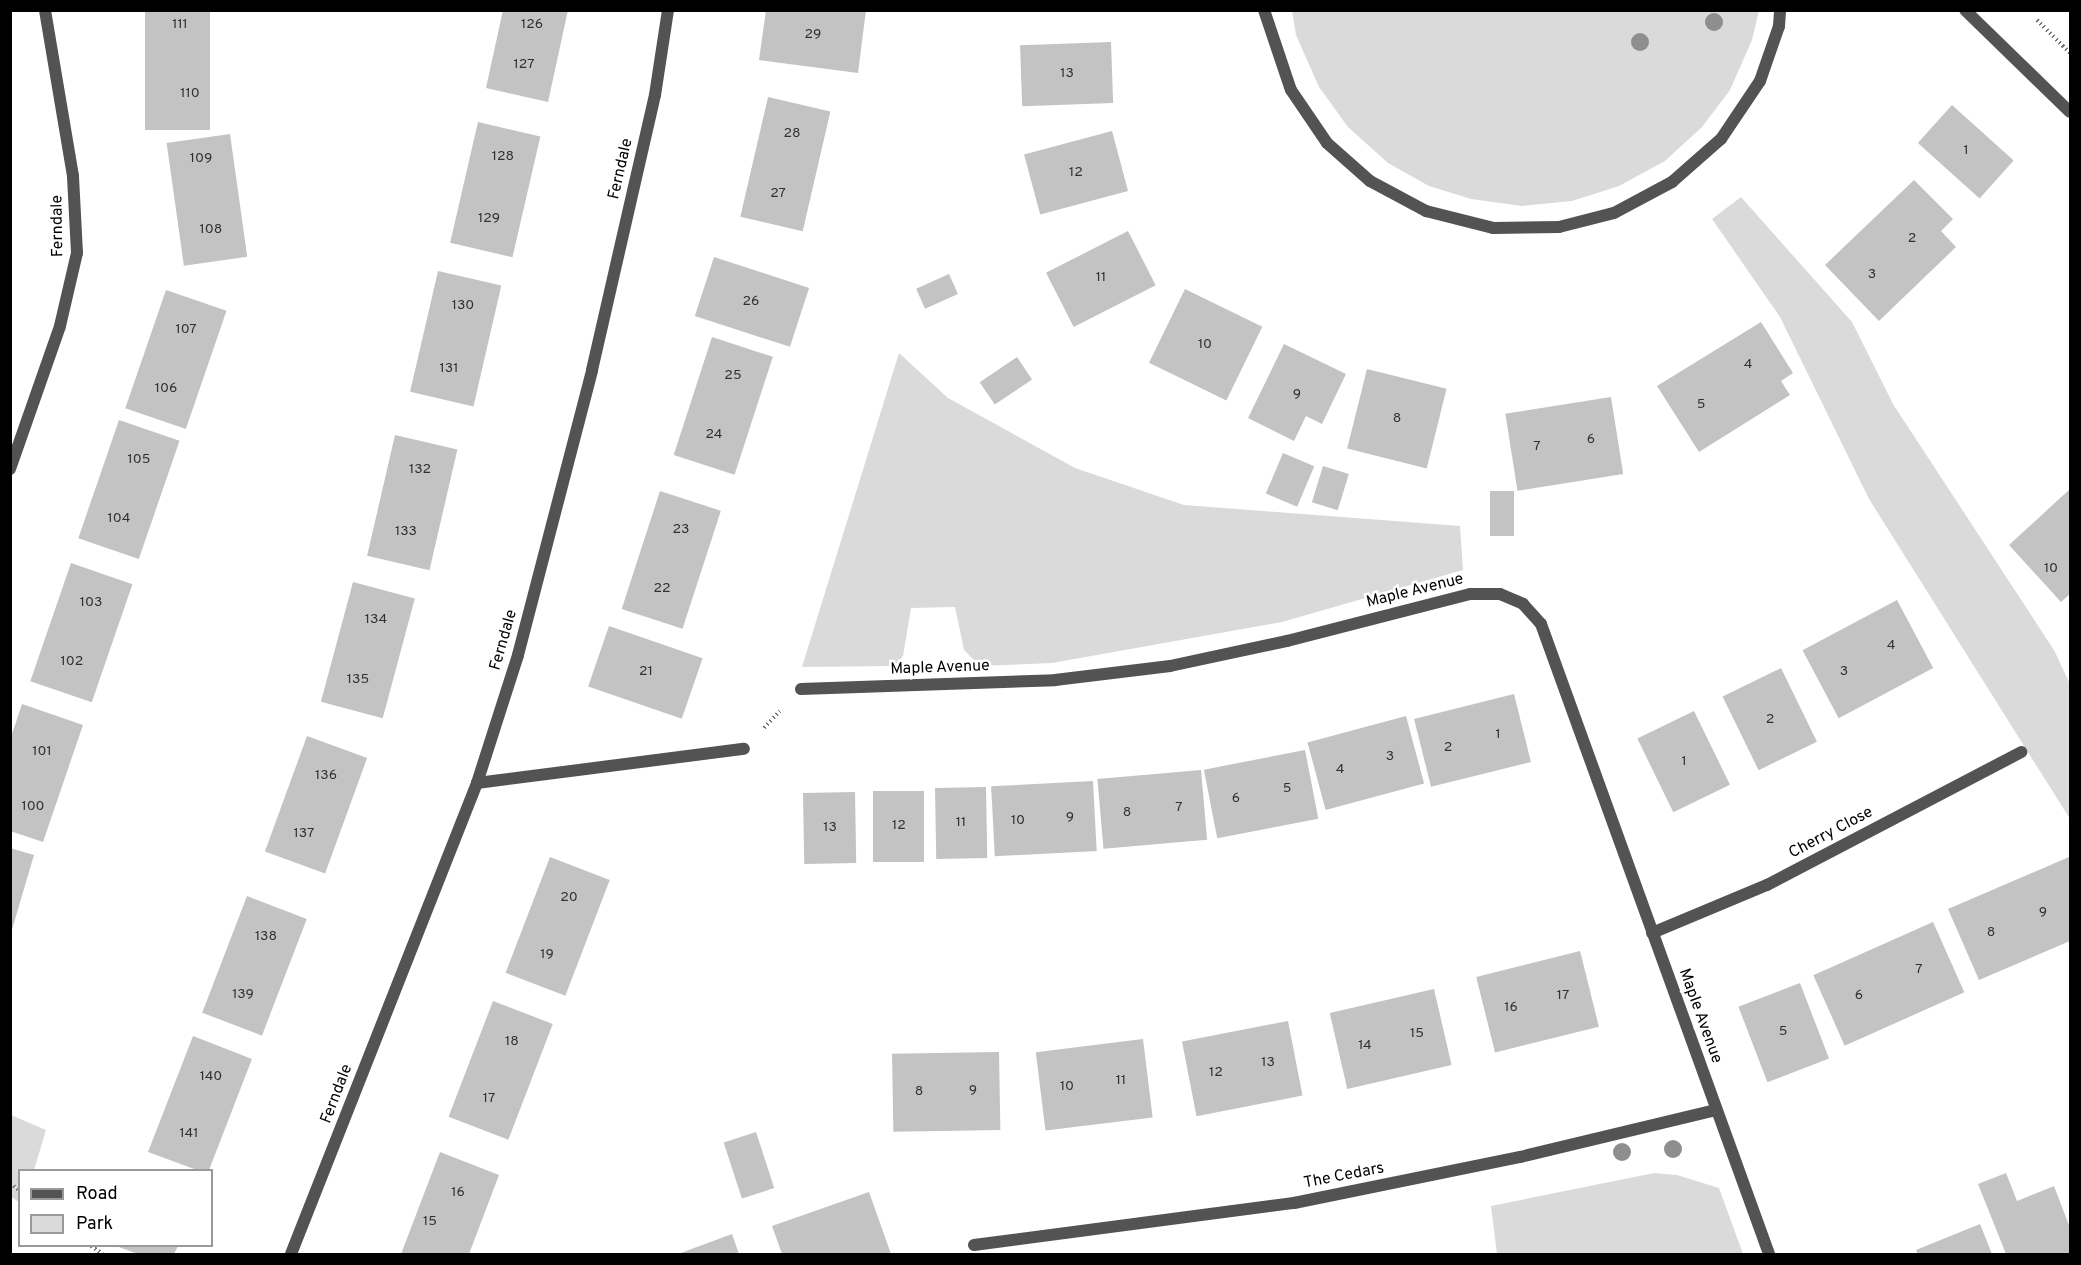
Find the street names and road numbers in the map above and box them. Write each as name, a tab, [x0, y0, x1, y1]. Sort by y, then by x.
street label: Ferndale	[605, 137, 637, 201]
street label: Ferndale	[48, 195, 68, 257]
street label: Maple Avenue	[1364, 570, 1466, 612]
street label: Ferndale	[486, 608, 522, 672]
street label: Maple Avenue	[890, 657, 990, 679]
street label: Cherry Close	[1786, 803, 1876, 863]
street label: Maple Avenue	[1674, 966, 1726, 1066]
street label: Ferndale	[317, 1062, 357, 1126]
street label: The Cedars	[1302, 1159, 1386, 1193]

